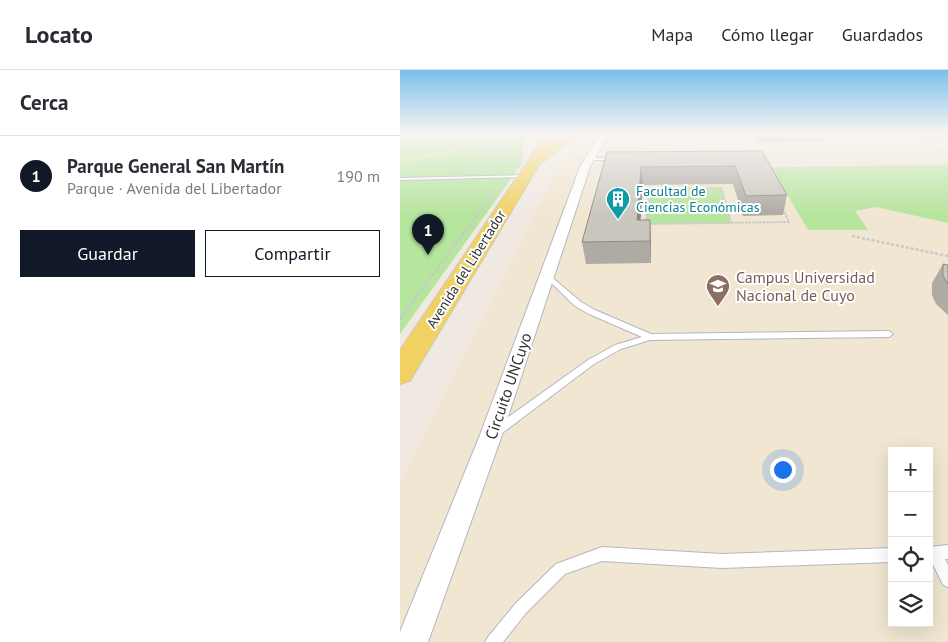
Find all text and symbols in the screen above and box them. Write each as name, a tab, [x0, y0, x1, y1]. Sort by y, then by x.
text: Locato	[25, 19, 93, 50]
text: Mapa	[651, 23, 693, 46]
text: Cómo llegar	[721, 23, 814, 46]
text: Guardados	[842, 23, 923, 46]
text: Cerca	[20, 89, 69, 116]
text: Parque General San Martín	[67, 154, 284, 178]
text: 1	[31, 166, 41, 186]
text: 190 m	[337, 166, 380, 186]
text: Parque · Avenida del Libertador	[67, 178, 282, 198]
place label: Facultad de Ciencias Económicas	[636, 182, 760, 216]
building icon: Facultad de Ciencias Económicas	[605, 186, 631, 220]
street label: Avenida del Libertador	[422, 206, 510, 331]
pin: 1	[412, 214, 444, 255]
button: Guardar	[20, 230, 195, 277]
button: Compartir	[205, 230, 380, 277]
place label: Campus Universidad Nacional de Cuyo	[736, 267, 875, 305]
school or university icon: Campus Universidad Nacional de Cuyo	[705, 273, 731, 307]
street label: Circuito UNCuyo	[480, 330, 536, 442]
map controls	[888, 447, 933, 627]
button: +	[888, 447, 933, 492]
your location	[770, 457, 796, 483]
button: −	[888, 492, 933, 537]
button: locate	[888, 537, 933, 582]
button: layers	[888, 582, 933, 627]

